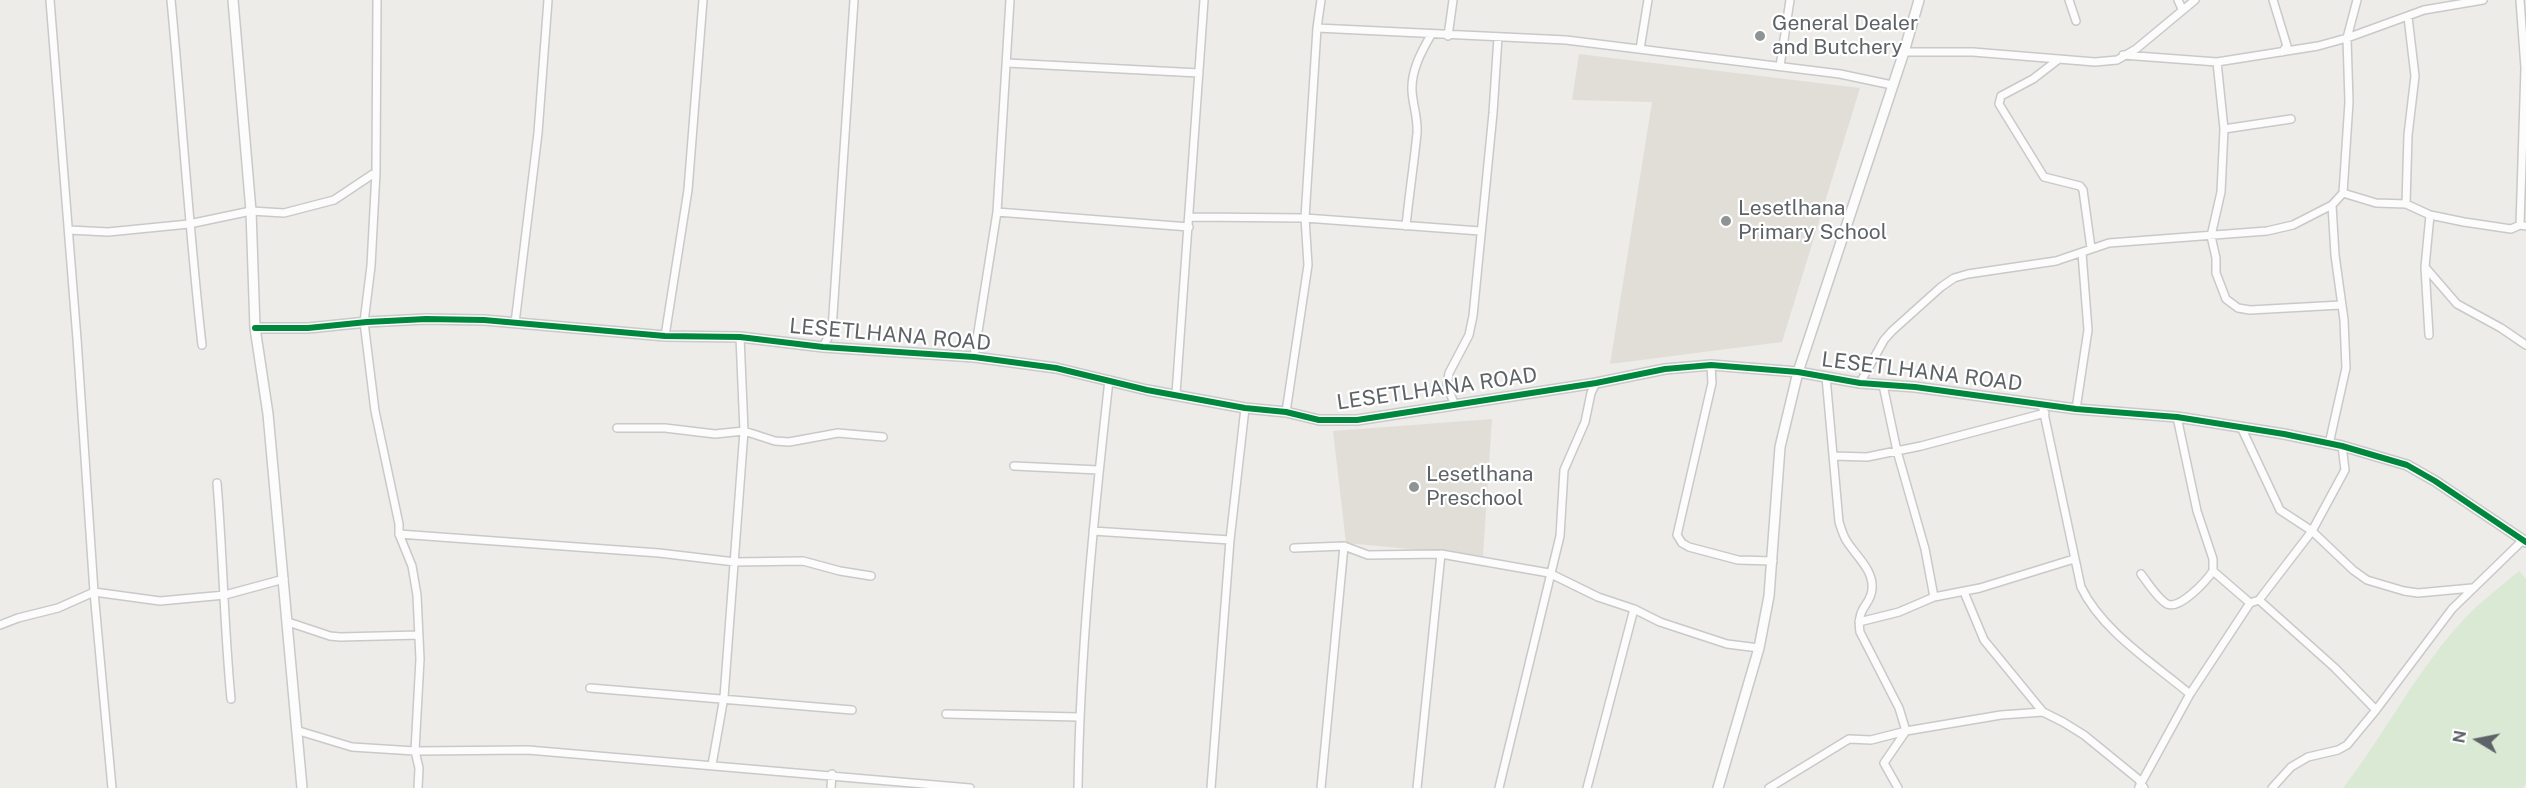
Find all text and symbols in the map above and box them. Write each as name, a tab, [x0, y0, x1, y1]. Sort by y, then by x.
place label: General Dealer and Butchery	[1772, 11, 1918, 61]
marker: General Dealer and Butchery	[1753, 29, 1767, 43]
place label: Lesetlhana Primary School	[1738, 196, 1887, 246]
marker: Lesetlhana Primary School	[1719, 214, 1733, 228]
street label: LESETLHANA ROAD	[788, 314, 992, 356]
street label: LESETLHANA ROAD	[1820, 347, 2024, 397]
street label: LESETLHANA ROAD	[1335, 362, 1539, 416]
place label: Lesetlhana Preschool	[1426, 462, 1533, 512]
marker: Lesetlhana Preschool	[1407, 480, 1421, 494]
north arrow	[2448, 710, 2508, 770]
text: N	[2449, 729, 2470, 745]

